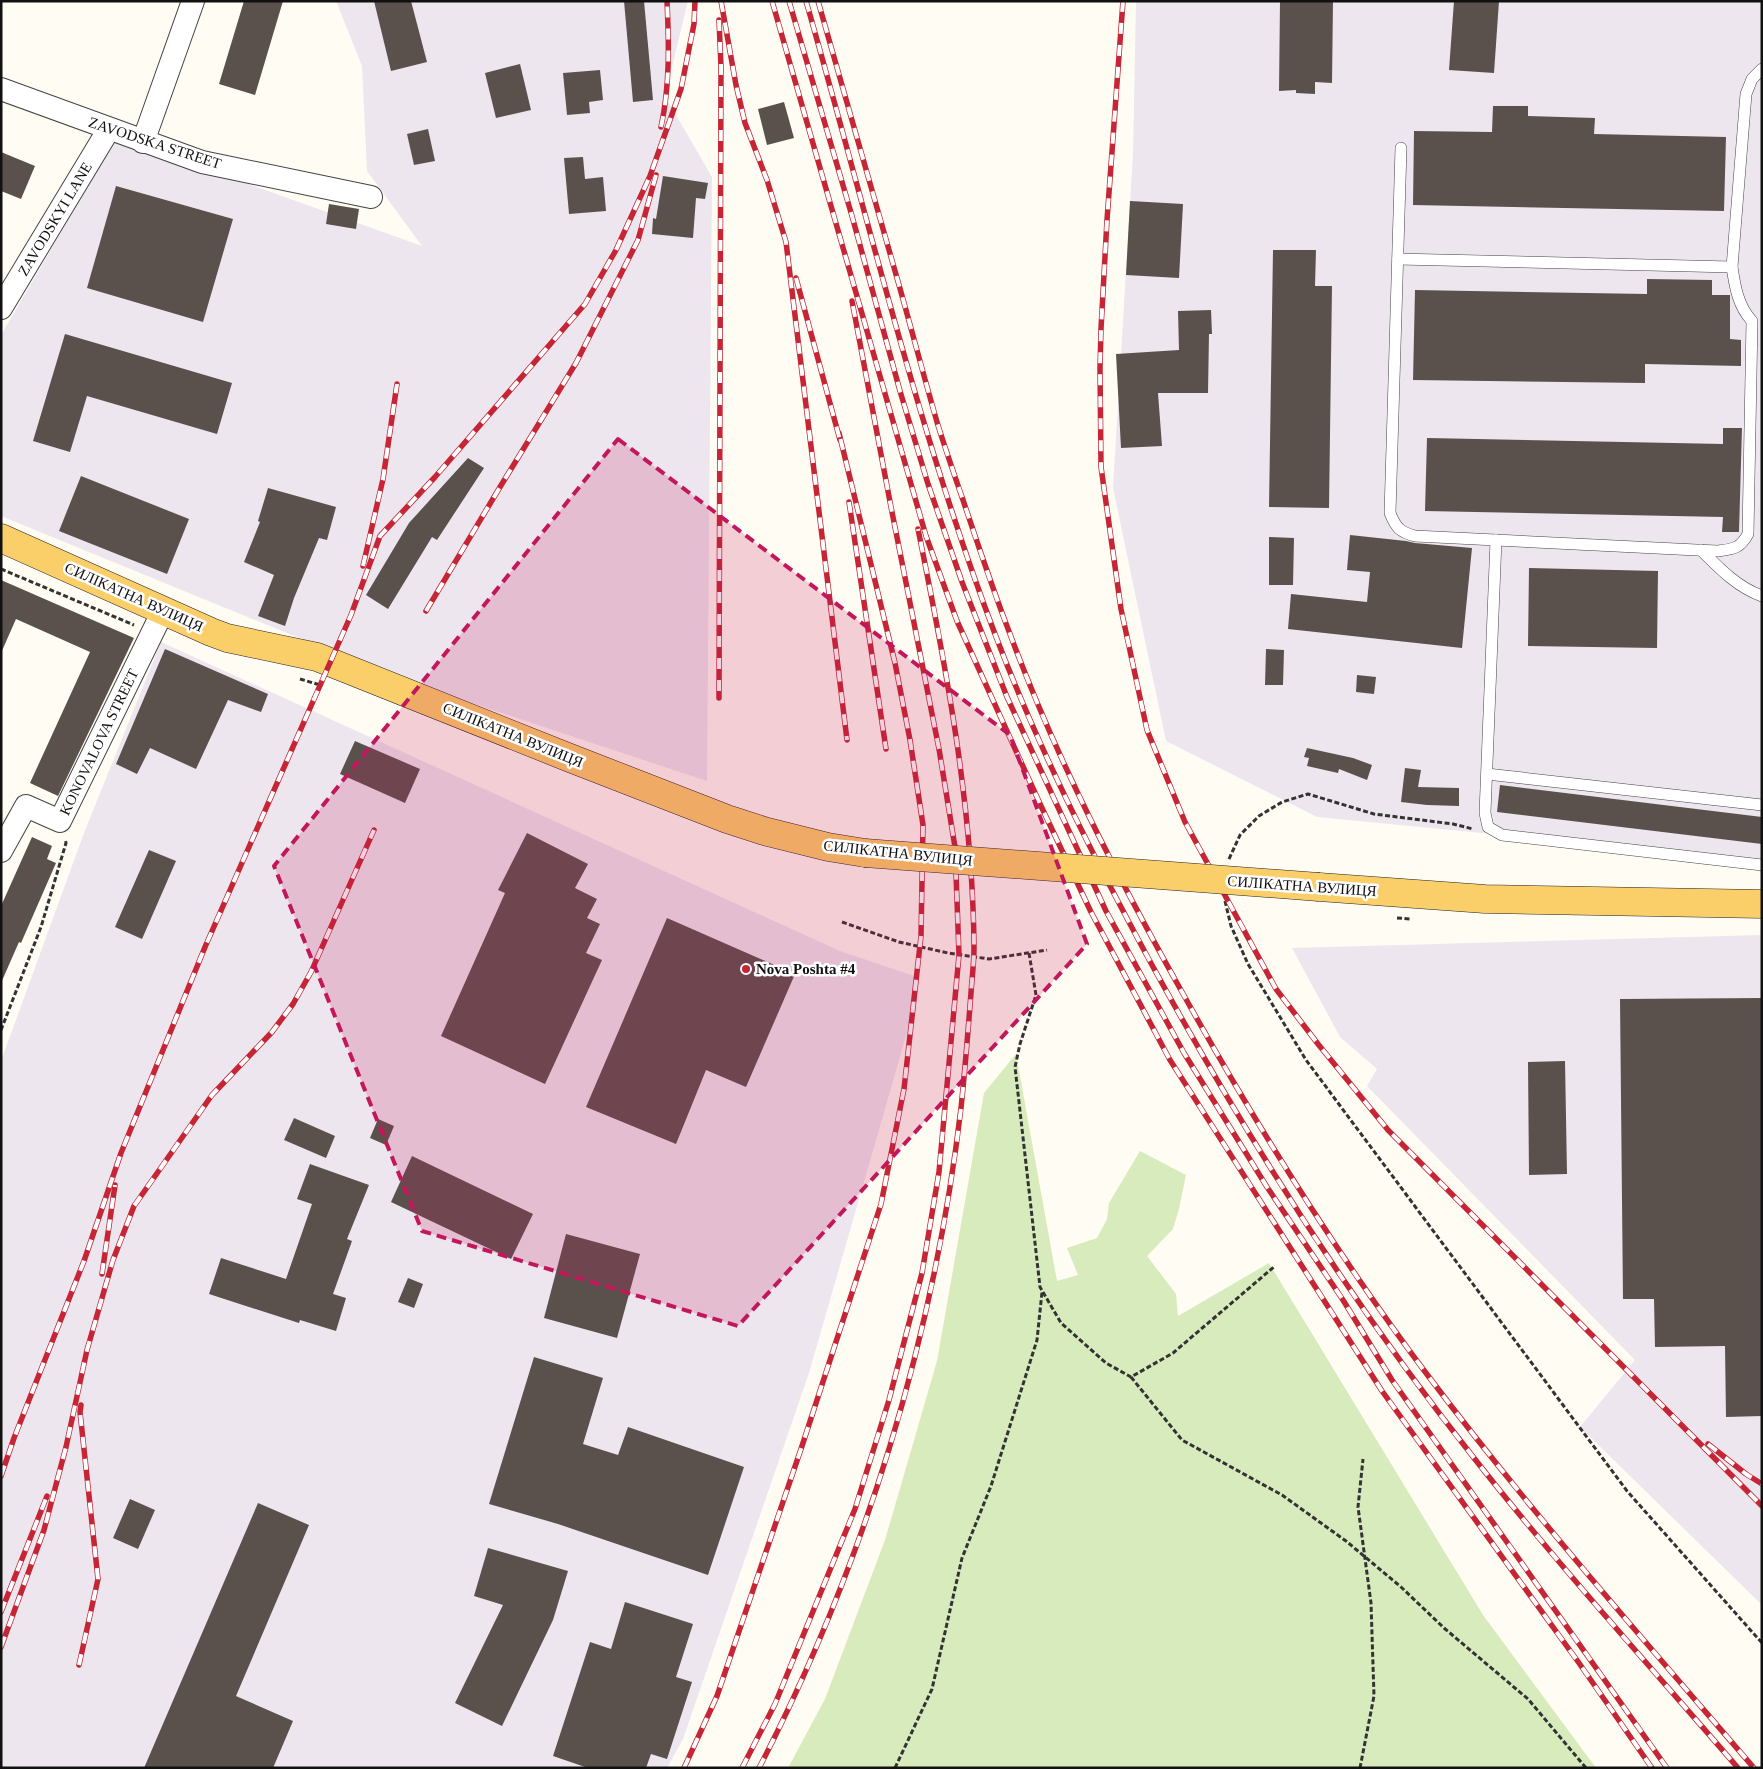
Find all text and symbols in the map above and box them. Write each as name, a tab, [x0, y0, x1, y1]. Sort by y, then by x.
street label: ZAVODSKA STREET	[87, 114, 223, 172]
street label: ZAVODSKYI LANE	[15, 159, 95, 279]
street label: СИЛІКАТНА ВУЛИЦЯ	[62, 559, 206, 635]
street label: KONOVALOVA STREET	[57, 666, 141, 818]
street label: СИЛІКАТНА ВУЛИЦЯ	[441, 700, 585, 770]
street label: СИЛІКАТНА ВУЛИЦЯ	[823, 837, 973, 869]
street label: СИЛІКАТНА ВУЛИЦЯ	[1227, 873, 1377, 899]
place label: Nova Poshta #4	[756, 961, 856, 977]
marker: Nova Poshta #4	[740, 963, 752, 975]

